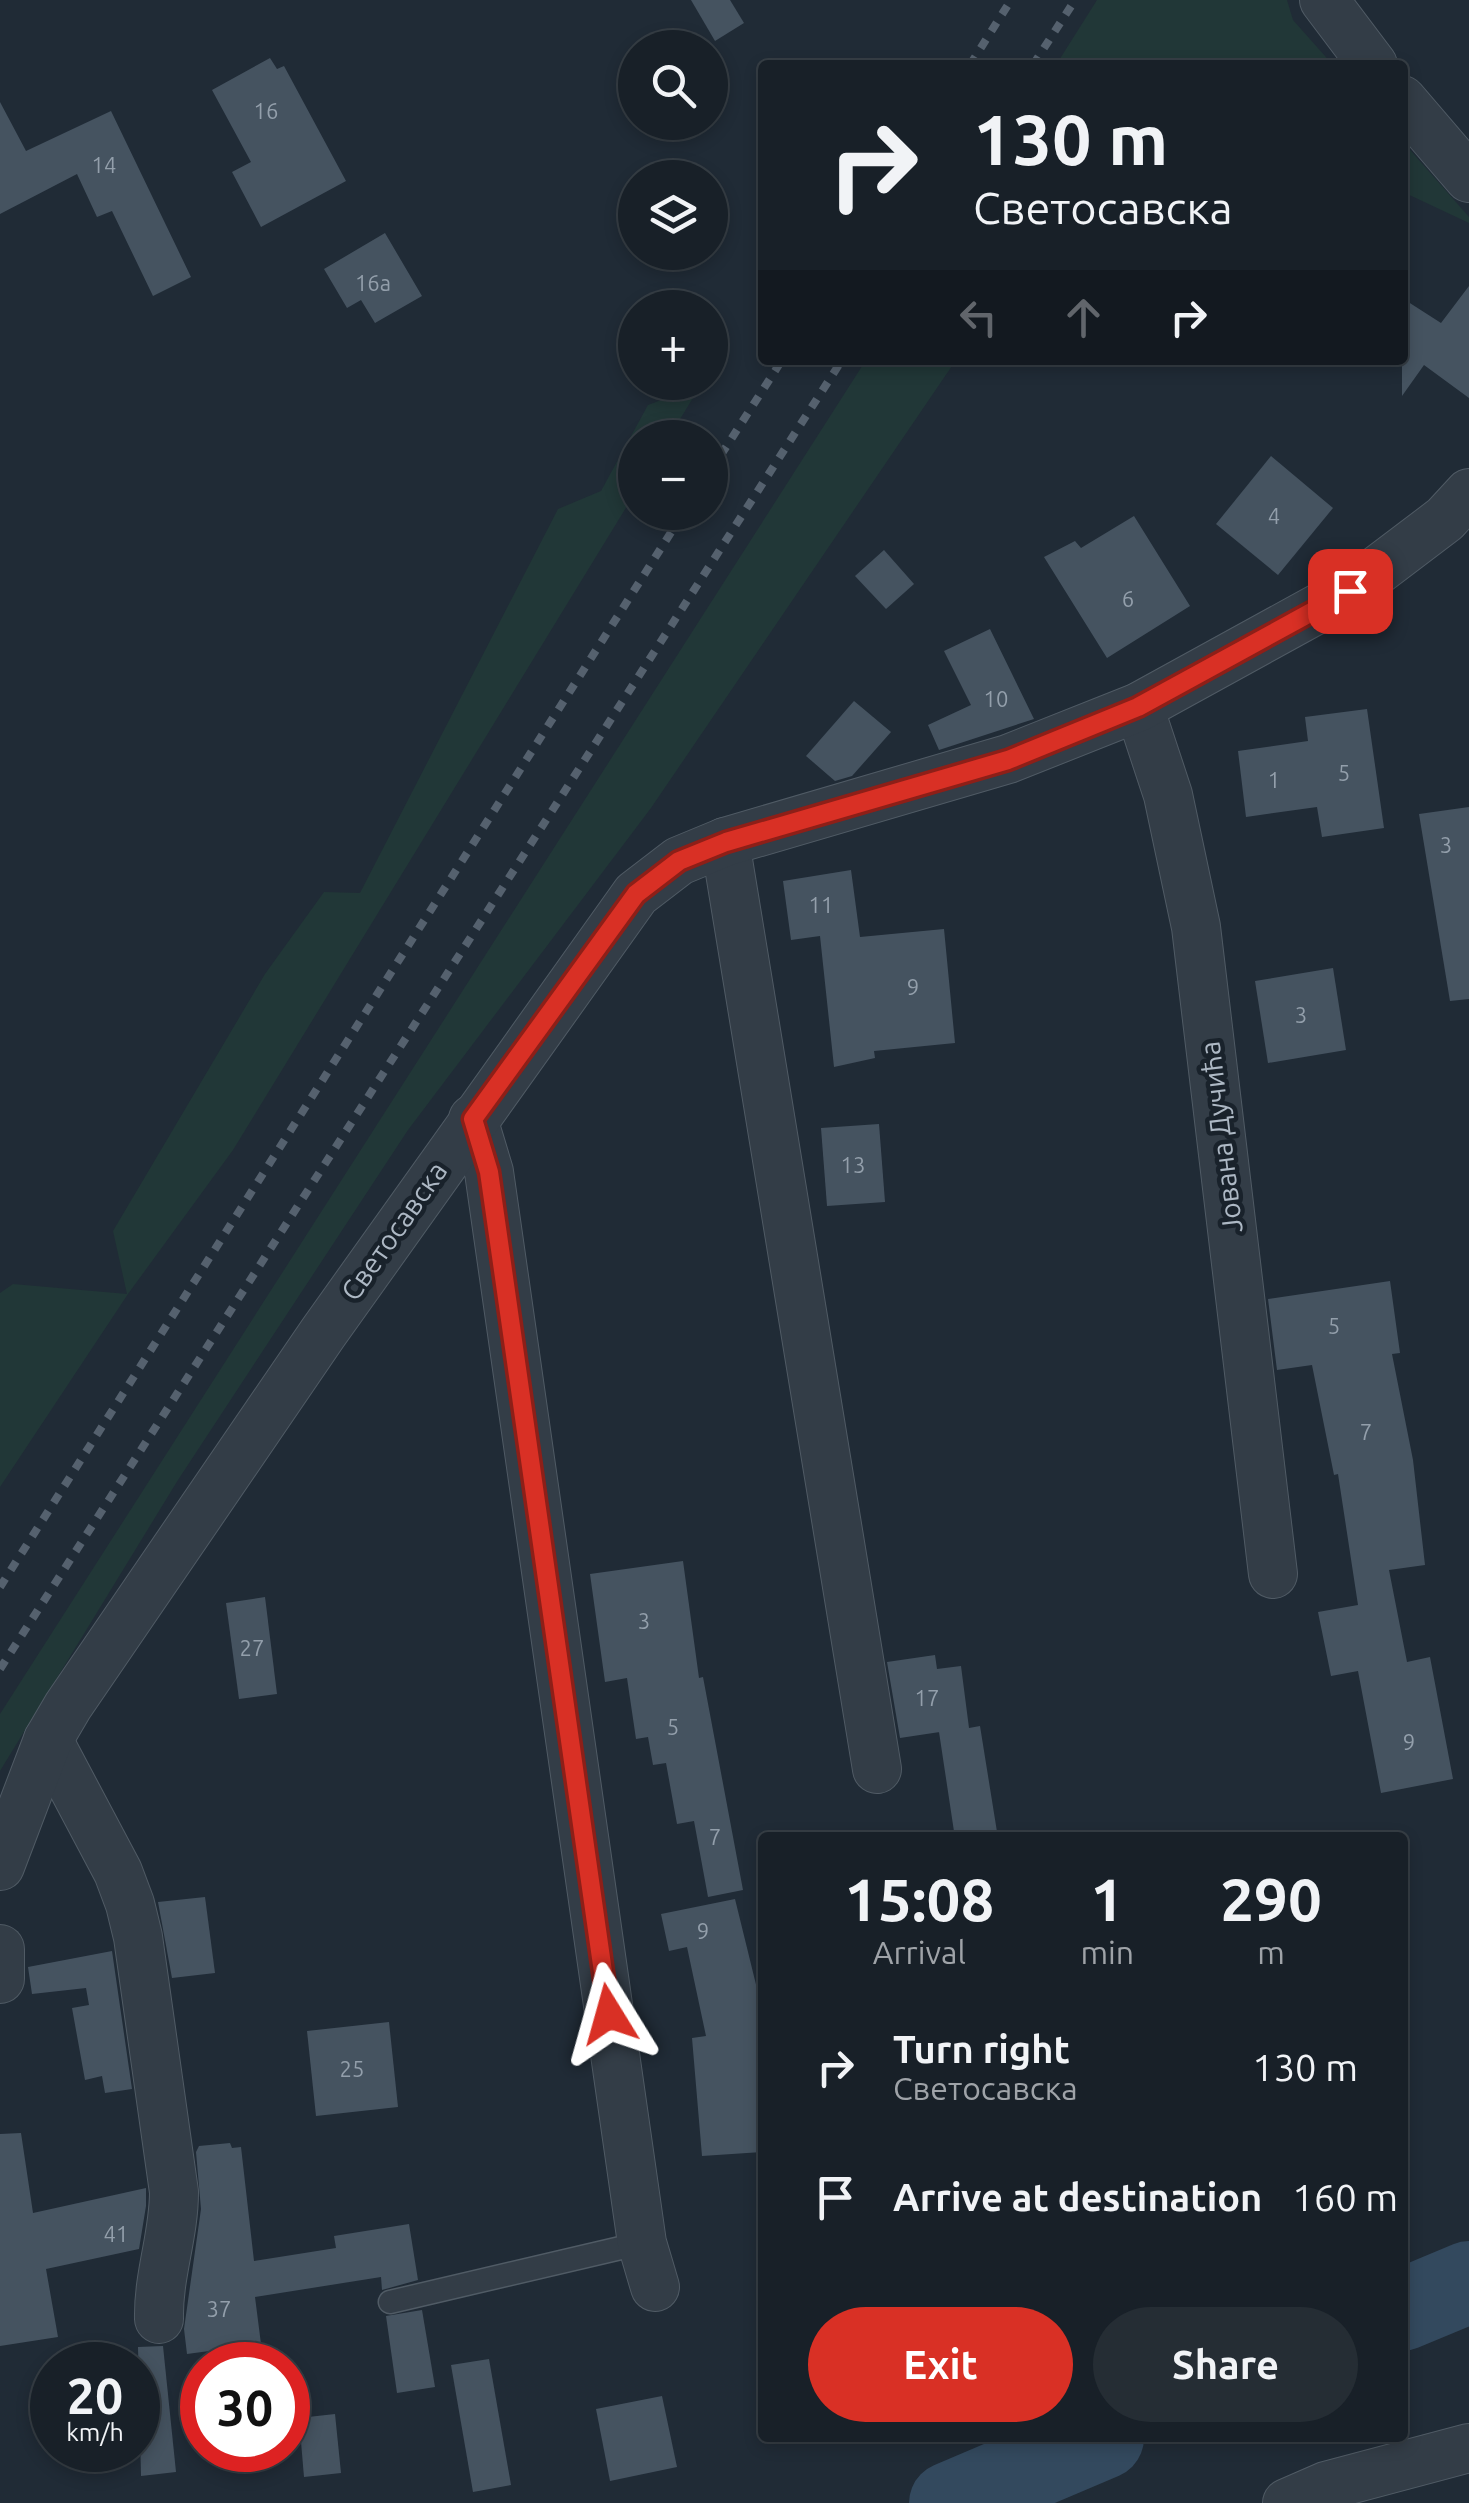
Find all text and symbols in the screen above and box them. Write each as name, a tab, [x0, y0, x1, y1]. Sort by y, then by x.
map controls	[618, 30, 728, 530]
button: search	[618, 30, 728, 140]
house number: 16	[254, 98, 278, 123]
icon: right	[808, 100, 938, 230]
text: 130 m	[973, 100, 1168, 178]
house number: 14	[92, 152, 116, 177]
button: layers	[618, 160, 728, 270]
text: Светосавска	[973, 182, 1233, 233]
house number: 16a	[355, 270, 391, 295]
button: +	[618, 290, 728, 400]
icon: left	[951, 290, 1006, 345]
icon: ahead	[1056, 290, 1111, 345]
icon: right	[1161, 290, 1216, 345]
button: −	[618, 420, 728, 530]
house number: 4	[1268, 503, 1280, 528]
pin	[1308, 549, 1393, 634]
icon: arrive	[1323, 564, 1378, 619]
house number: 6	[1122, 586, 1134, 611]
house number: 10	[984, 686, 1008, 711]
house number: 5	[1338, 760, 1350, 785]
house number: 1	[1268, 767, 1280, 792]
house number: 3	[1440, 832, 1452, 857]
house number: 11	[809, 892, 833, 917]
house number: 9	[907, 974, 919, 999]
house number: 3	[1295, 1002, 1307, 1027]
street label: Јована Дучића	[1193, 1040, 1248, 1235]
house number: 13	[841, 1152, 865, 1177]
street label: Светосавска	[335, 1156, 453, 1306]
house number: 5	[1328, 1313, 1340, 1338]
house number: 7	[1360, 1419, 1372, 1444]
house number: 3	[638, 1608, 650, 1633]
house number: 27	[240, 1635, 264, 1660]
house number: 17	[915, 1685, 939, 1710]
house number: 5	[667, 1714, 679, 1739]
house number: 9	[1403, 1729, 1415, 1754]
house number: 7	[709, 1824, 721, 1849]
text: 15:08	[844, 1865, 994, 1932]
text: 1	[1090, 1865, 1124, 1932]
text: 290	[1220, 1865, 1322, 1932]
house number: 9	[697, 1918, 709, 1943]
text: Arrival	[873, 1934, 966, 1970]
text: min	[1080, 1934, 1134, 1970]
text: m	[1257, 1934, 1285, 1970]
position arrow	[557, 1962, 661, 2066]
text: Turn right	[893, 2028, 1070, 2070]
icon: right	[808, 2040, 863, 2095]
text: 130 m	[1252, 2046, 1358, 2088]
house number: 25	[340, 2056, 364, 2081]
text: Светосавска	[893, 2070, 1078, 2106]
icon: arrive	[808, 2170, 863, 2225]
text: Arrive at destination	[893, 2176, 1262, 2218]
text: 160 m	[1292, 2176, 1398, 2218]
house number: 41	[104, 2221, 128, 2246]
house number: 37	[207, 2296, 231, 2321]
button: Exit	[808, 2307, 1073, 2422]
button: Share	[1093, 2307, 1358, 2422]
speed limit sign: 30	[180, 2342, 310, 2472]
text: 20	[67, 2367, 123, 2423]
text: km/h	[66, 2418, 124, 2446]

